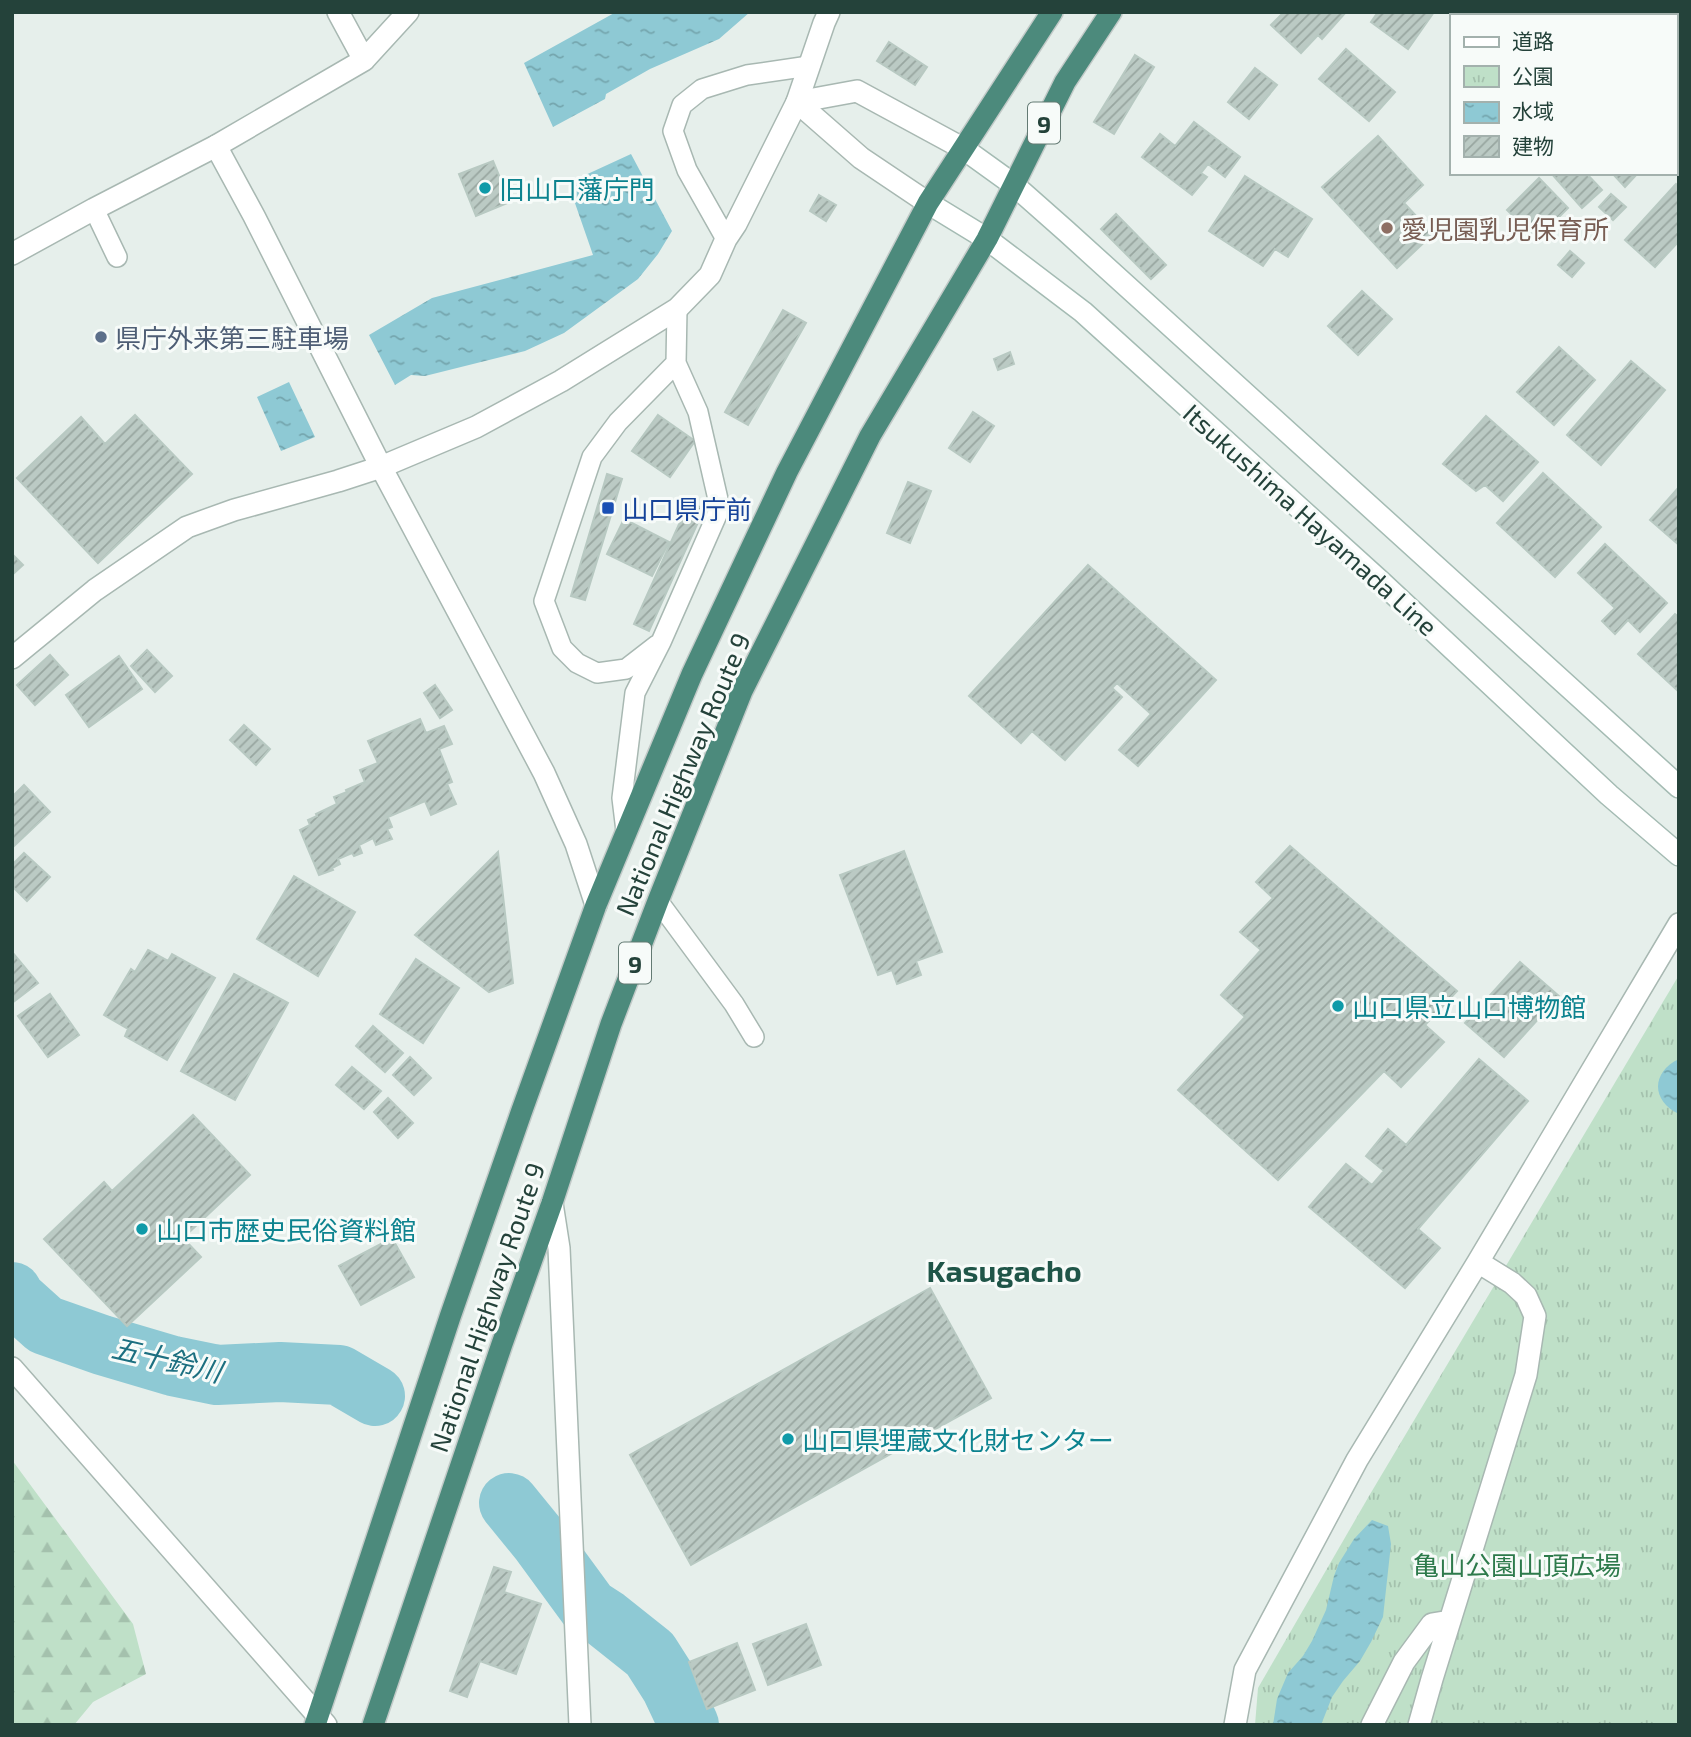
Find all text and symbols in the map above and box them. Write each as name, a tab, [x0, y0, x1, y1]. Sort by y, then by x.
legend	[1450, 14, 1677, 175]
text: 道路	[1512, 28, 1554, 53]
text: 公園	[1512, 63, 1554, 88]
text: 水域	[1512, 98, 1554, 123]
road number: 9	[1028, 103, 1060, 144]
text: 建物	[1512, 133, 1554, 158]
place label: 旧山口藩庁門	[499, 173, 655, 204]
marker: 旧山口藩庁門	[477, 180, 493, 196]
place label: 愛児園乳児保育所	[1401, 213, 1609, 244]
marker: 愛児園乳児保育所	[1379, 220, 1395, 236]
place label: 県庁外来第三駐車場	[115, 322, 349, 353]
marker: 県庁外来第三駐車場	[93, 329, 109, 345]
street label: Itsukushima Hayamada Line	[1178, 397, 1444, 641]
place label: 山口県庁前	[622, 493, 752, 524]
marker: 山口県庁前	[600, 500, 616, 516]
street label: National Highway Route 9	[608, 628, 756, 920]
road number: 9	[619, 943, 651, 984]
place label: 山口県立山口博物館	[1352, 991, 1586, 1022]
marker: 山口県立山口博物館	[1330, 998, 1346, 1014]
street label: National Highway Route 9	[422, 1158, 550, 1456]
place label: 山口市歴史民俗資料館	[156, 1214, 416, 1245]
marker: 山口市歴史民俗資料館	[134, 1221, 150, 1237]
district label: Kasugacho	[926, 1252, 1082, 1288]
water label: 五十鈴川	[109, 1330, 228, 1389]
place label: 山口県埋蔵文化財センター	[802, 1424, 1114, 1455]
marker: 山口県埋蔵文化財センター	[780, 1431, 796, 1447]
park label: 亀山公園山頂広場	[1413, 1549, 1621, 1580]

